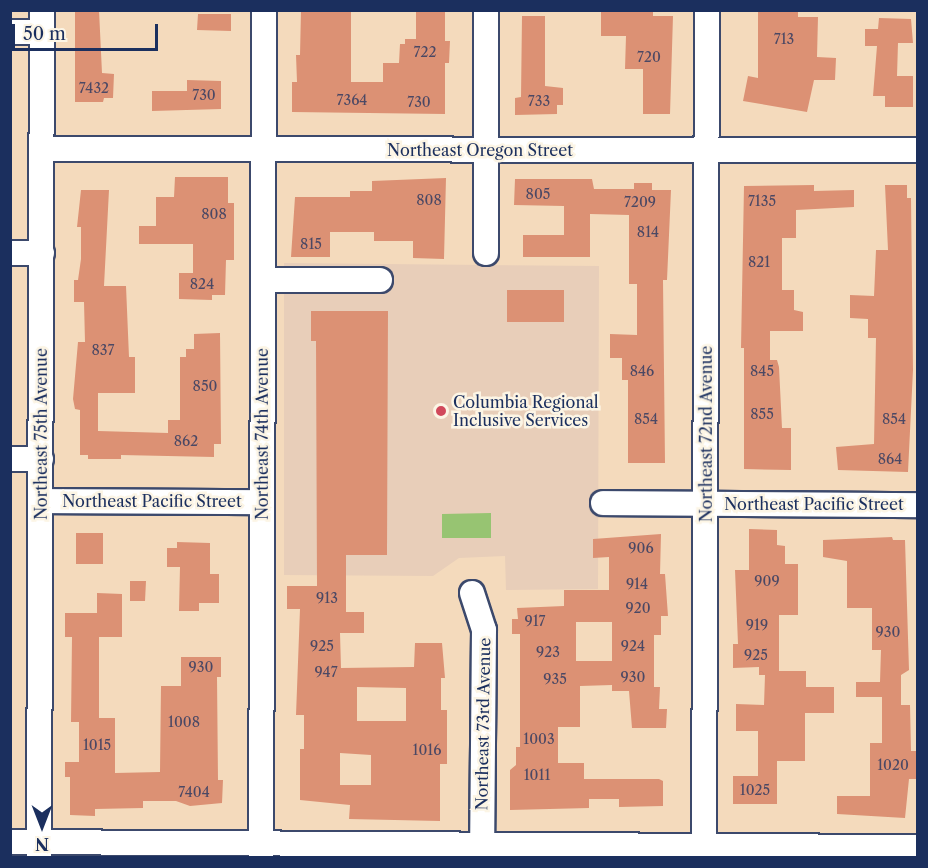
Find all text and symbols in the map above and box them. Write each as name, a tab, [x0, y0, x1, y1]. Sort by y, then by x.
scale bar	[15, 12, 160, 50]
text: 50 m	[23, 23, 66, 45]
house number: 713	[774, 31, 794, 47]
house number: 722	[414, 44, 436, 60]
house number: 720	[637, 49, 661, 65]
house number: 7432	[79, 80, 109, 96]
house number: 730	[192, 87, 216, 103]
house number: 7364	[337, 92, 367, 108]
house number: 733	[528, 93, 550, 109]
house number: 730	[407, 94, 431, 110]
street label: Northeast Oregon Street	[387, 140, 573, 160]
house number: 805	[526, 186, 550, 202]
house number: 808	[416, 192, 442, 208]
house number: 7135	[748, 193, 776, 209]
house number: 7209	[624, 194, 656, 210]
house number: 808	[201, 206, 227, 222]
house number: 814	[637, 224, 659, 240]
house number: 815	[300, 236, 322, 252]
house number: 821	[748, 254, 770, 270]
house number: 824	[190, 276, 214, 292]
house number: 837	[92, 342, 114, 358]
street label: Northeast 72nd Avenue	[696, 345, 716, 523]
street label: Northeast 75th Avenue	[31, 348, 51, 520]
street label: Northeast 74th Avenue	[252, 348, 272, 520]
house number: 846	[630, 363, 654, 379]
house number: 845	[750, 363, 774, 379]
house number: 850	[193, 378, 217, 394]
place label: Columbia Regional Inclusive Services	[453, 392, 599, 430]
marker: Columbia Regional Inclusive Services	[434, 404, 448, 418]
house number: 855	[750, 406, 774, 422]
house number: 854	[634, 411, 658, 427]
house number: 854	[882, 411, 906, 427]
house number: 862	[174, 433, 198, 449]
house number: 864	[878, 451, 902, 467]
street label: Northeast Pacific Street	[62, 491, 242, 511]
street label: Northeast Pacific Street	[724, 494, 904, 514]
house number: 906	[628, 540, 654, 556]
house number: 909	[754, 573, 780, 589]
house number: 914	[626, 576, 648, 592]
house number: 913	[316, 590, 338, 606]
house number: 920	[625, 600, 651, 616]
house number: 917	[525, 613, 545, 629]
house number: 919	[746, 617, 768, 633]
house number: 930	[876, 624, 900, 640]
street label: Northeast 73rd Avenue	[472, 637, 494, 811]
house number: 925	[310, 638, 334, 654]
house number: 924	[621, 638, 645, 654]
house number: 923	[536, 644, 560, 660]
house number: 925	[744, 647, 768, 663]
house number: 930	[189, 659, 213, 675]
house number: 947	[314, 664, 338, 680]
house number: 930	[621, 669, 645, 685]
house number: 935	[543, 671, 567, 687]
house number: 1008	[168, 714, 200, 730]
house number: 1003	[523, 731, 555, 747]
house number: 1015	[83, 737, 111, 753]
house number: 1016	[413, 742, 441, 758]
house number: 1020	[877, 757, 909, 773]
house number: 1011	[524, 767, 550, 783]
house number: 1025	[740, 782, 770, 798]
house number: 7404	[178, 784, 210, 800]
north arrow	[12, 796, 72, 856]
text: N	[35, 834, 49, 854]

